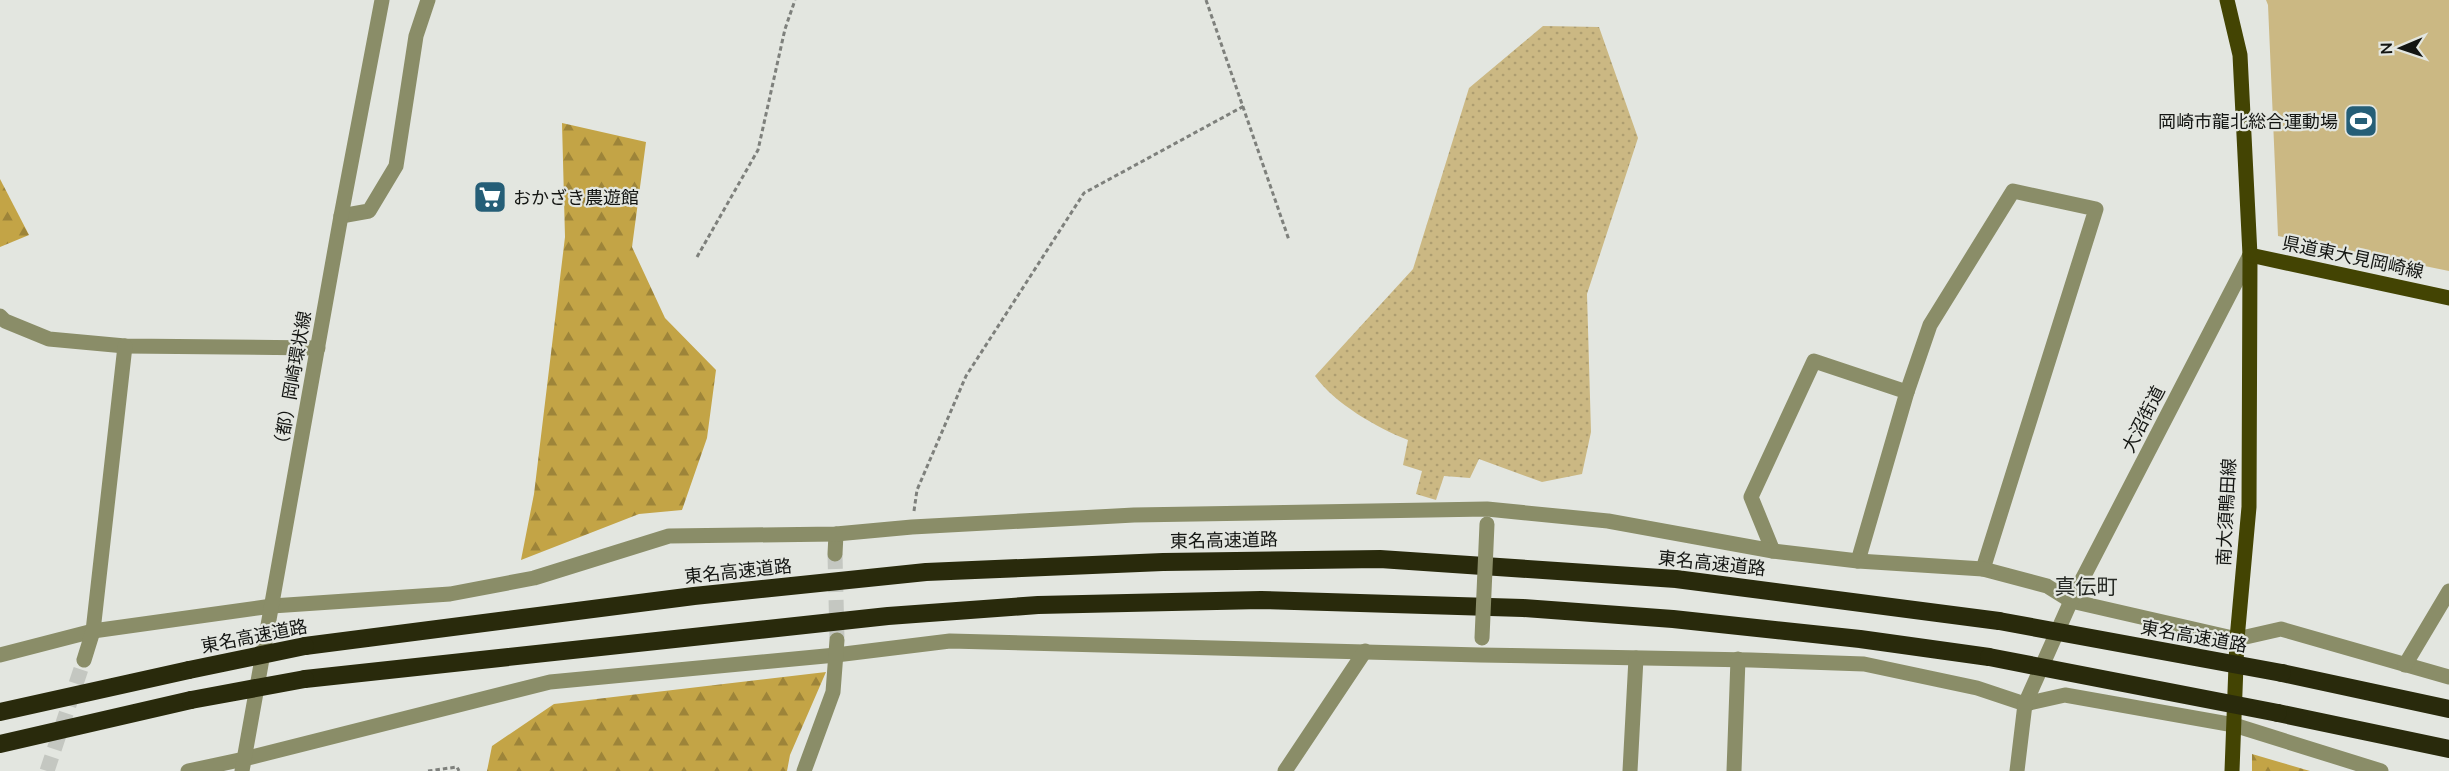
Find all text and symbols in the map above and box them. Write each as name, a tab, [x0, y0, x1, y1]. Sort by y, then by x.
north arrow	[2371, 18, 2431, 78]
text: N	[2376, 42, 2396, 55]
sports icon: 岡崎市龍北総合運動場	[2343, 103, 2379, 139]
place label: 岡崎市龍北総合運動場	[2158, 110, 2338, 133]
supermarket icon: おかざき農遊館	[472, 179, 508, 215]
place label: おかざき農遊館	[513, 186, 639, 209]
street label: 県道東大見岡崎線	[2280, 231, 2426, 283]
street label: （都）岡崎環状線	[268, 309, 316, 455]
street label: 大沼街道	[2116, 382, 2170, 456]
street label: 南大須鴨田線	[2212, 457, 2240, 567]
street label: 東名高速道路	[1170, 528, 1278, 552]
street label: 東名高速道路	[1657, 546, 1767, 580]
street label: 東名高速道路	[683, 554, 793, 588]
district label: 真伝町	[2055, 573, 2118, 599]
street label: 東名高速道路	[199, 614, 309, 658]
street label: 東名高速道路	[2139, 615, 2249, 657]

